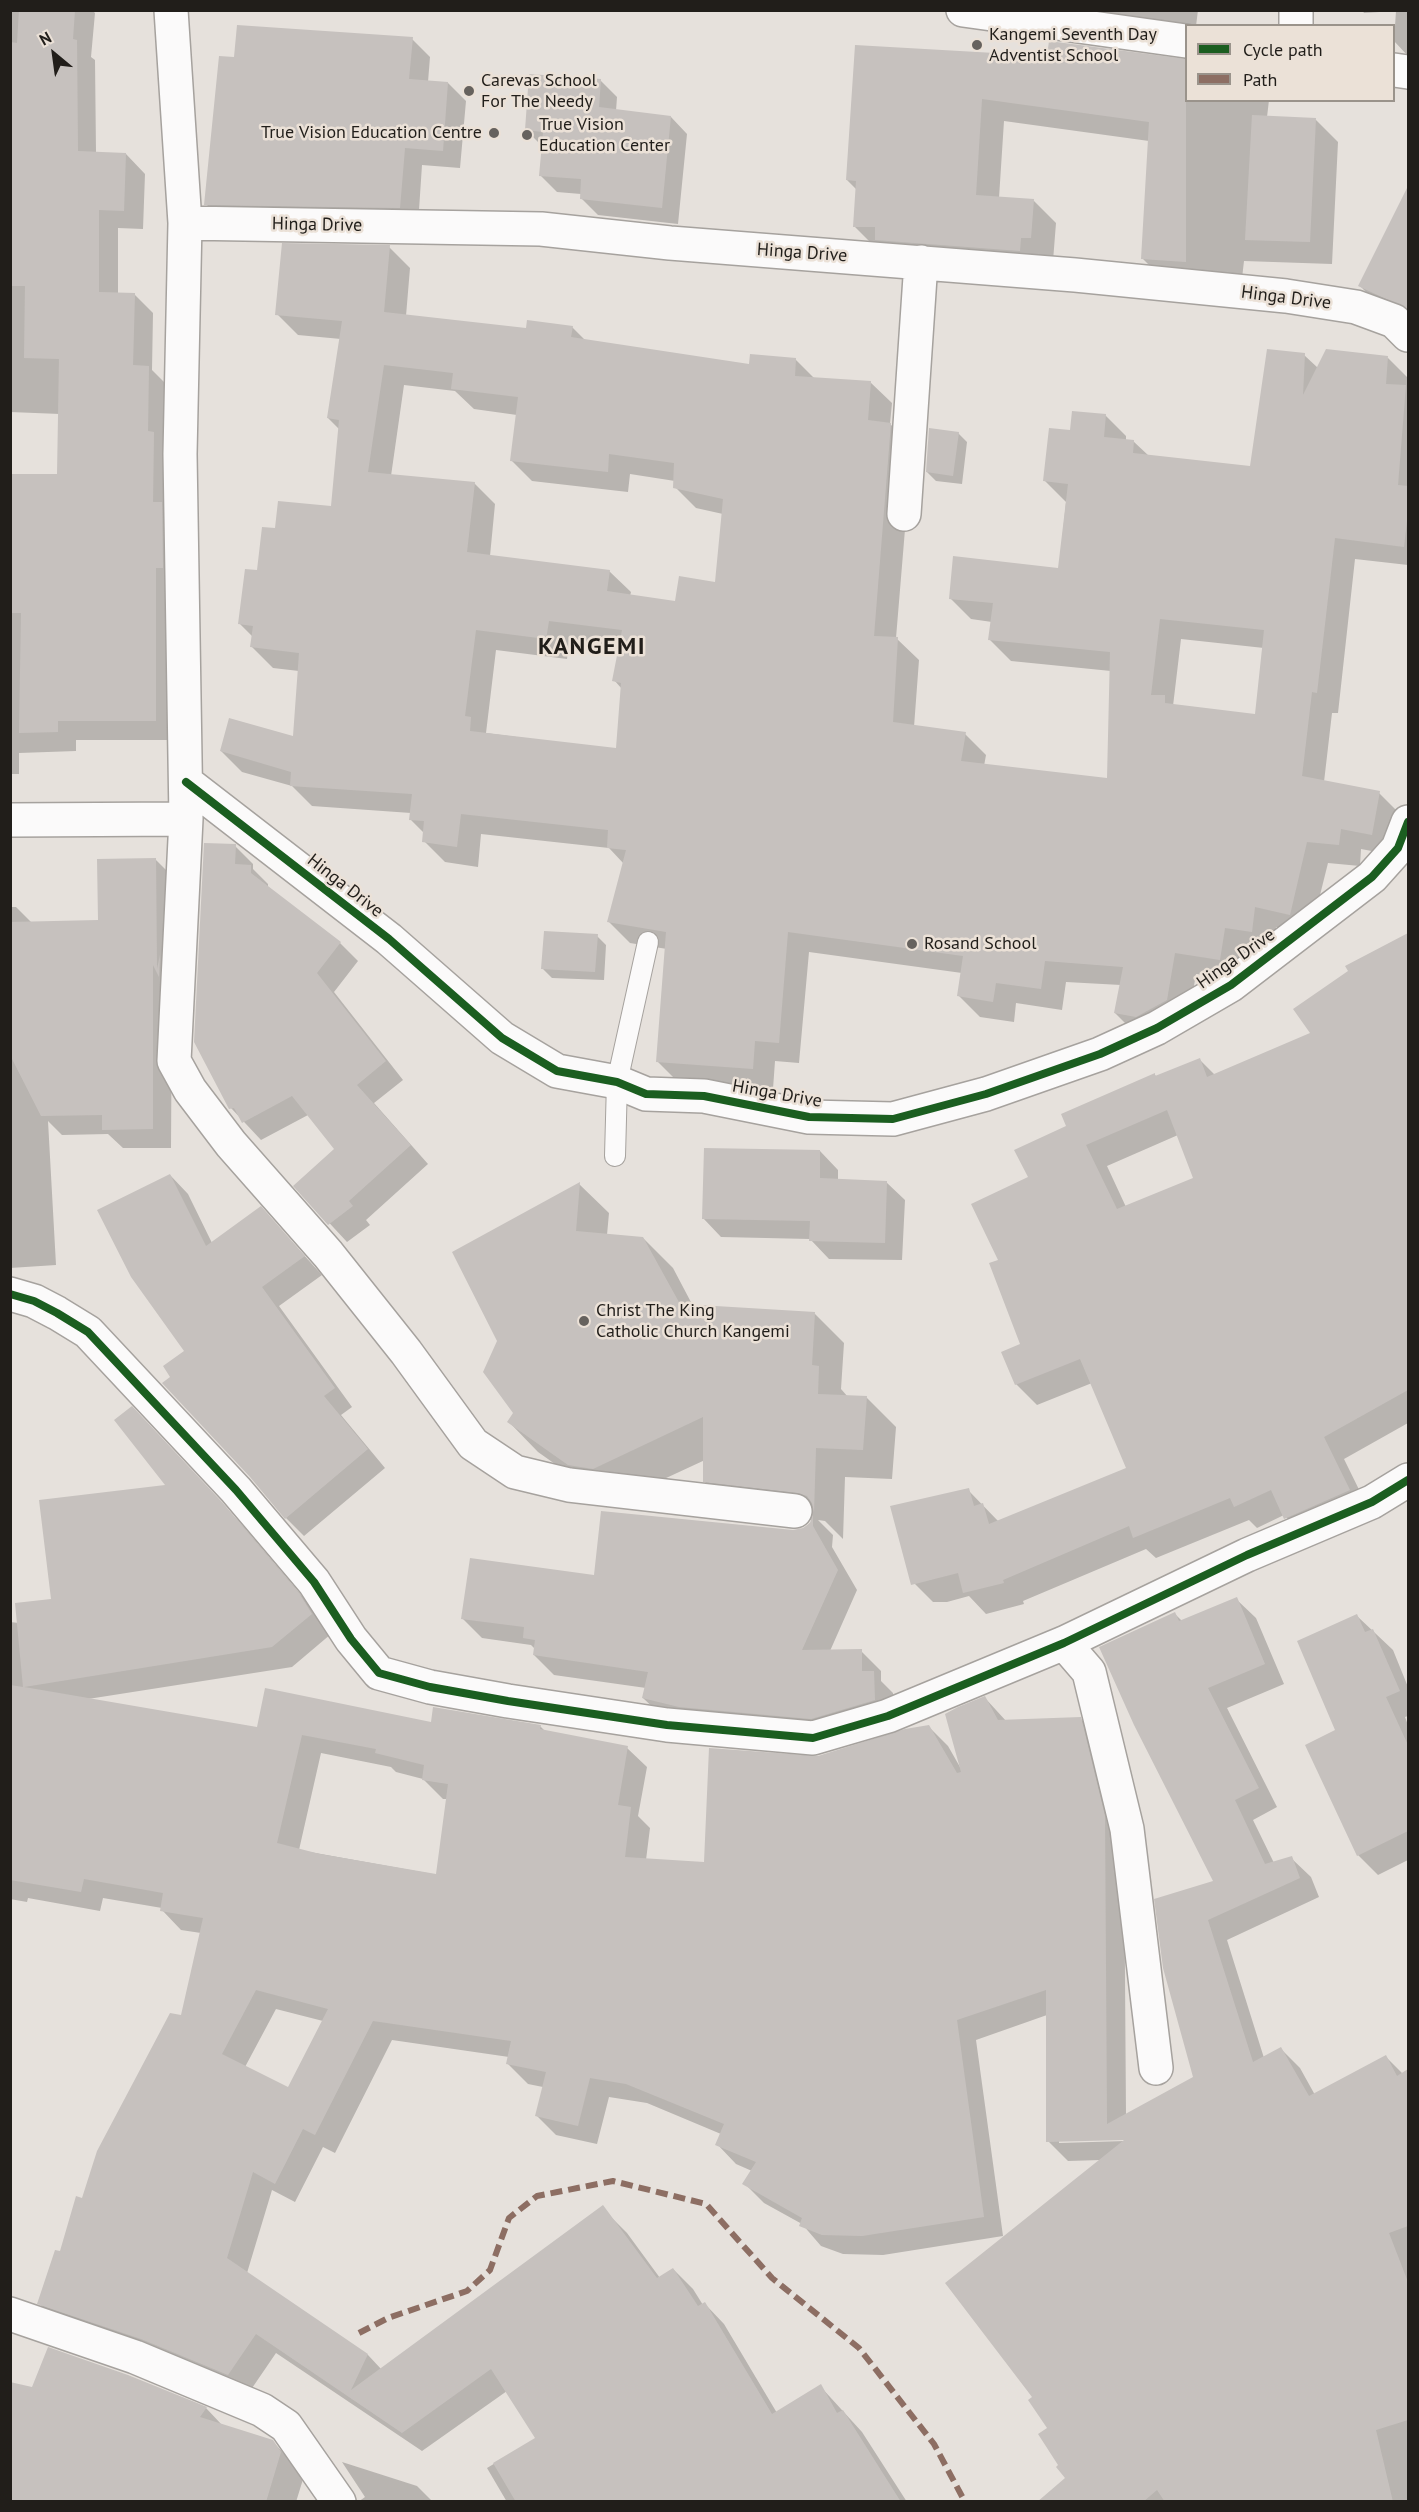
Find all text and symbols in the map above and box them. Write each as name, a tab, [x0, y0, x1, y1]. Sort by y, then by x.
north arrow	[24, 24, 84, 84]
place label: Kangemi Seventh Day Adventist School	[989, 24, 1157, 66]
legend	[1185, 24, 1395, 102]
text: N	[36, 27, 55, 50]
marker: Kangemi Seventh Day Adventist School	[970, 38, 984, 52]
text: Cycle path	[1243, 38, 1323, 61]
text: Path	[1243, 68, 1277, 91]
place label: Carevas School For The Needy	[481, 70, 597, 112]
marker: Carevas School For The Needy	[462, 84, 476, 98]
place label: True Vision Education Center	[539, 114, 670, 156]
place label: True Vision Education Centre	[261, 122, 482, 144]
marker: True Vision Education Centre	[487, 126, 501, 140]
marker: True Vision Education Center	[520, 128, 534, 142]
street label: Hinga Drive	[272, 213, 362, 237]
street label: Hinga Drive	[756, 239, 848, 267]
street label: Hinga Drive	[1240, 282, 1332, 314]
district label: KANGEMI	[538, 633, 646, 661]
street label: Hinga Drive	[303, 850, 387, 922]
street label: Hinga Drive	[1193, 924, 1279, 994]
place label: Rosand School	[924, 933, 1036, 955]
marker: Rosand School	[905, 937, 919, 951]
street label: Hinga Drive	[731, 1076, 823, 1112]
place label: Christ The King Catholic Church Kangemi	[596, 1300, 790, 1342]
marker: Christ The King Catholic Church Kangemi	[577, 1314, 591, 1328]

